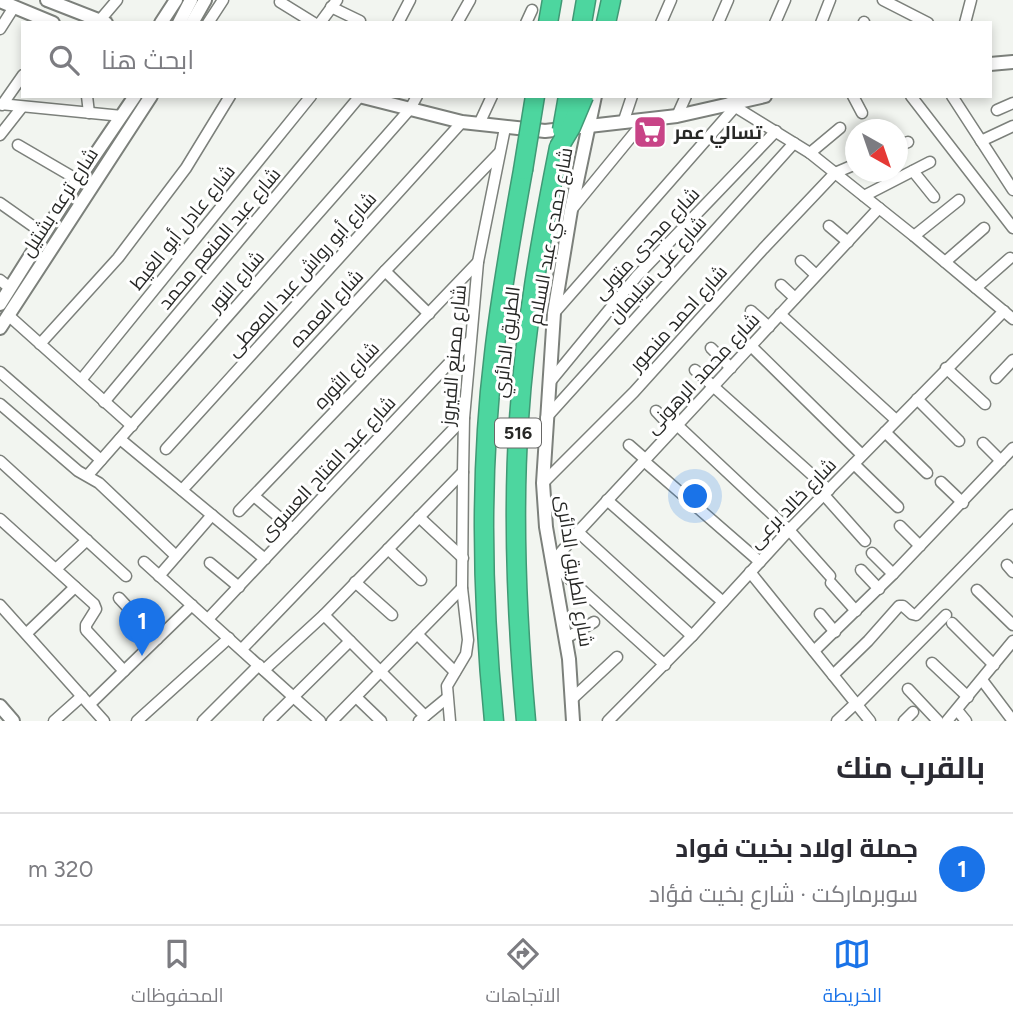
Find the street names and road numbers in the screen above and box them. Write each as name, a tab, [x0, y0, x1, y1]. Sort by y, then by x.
street label: شارع ترعه بشتيل	[16, 144, 105, 262]
street label: شارع حمدي عبد السلام	[524, 146, 580, 327]
street label: شارع عادل أبو الغيط	[125, 160, 241, 296]
street label: شارع عبد المنعم محمد	[153, 163, 287, 315]
street label: شارع مجدى متولى	[588, 182, 706, 306]
street label: شارع أبو رواش عبد المعطى	[221, 187, 383, 363]
street label: شارع على سليمان	[603, 211, 713, 329]
street label: شارع النور	[203, 246, 271, 319]
street label: شارع احمد منصور	[624, 261, 734, 378]
street label: شارع العمده	[285, 265, 370, 353]
street label: شارع مصنع الفيروز	[436, 284, 473, 428]
street label: الطريق الدائري	[488, 285, 528, 399]
street label: شارع محمد الرهونى	[640, 308, 766, 440]
street label: شارع الثوره	[309, 337, 385, 415]
street label: شارع عبد الفتاح العسوى	[254, 391, 402, 547]
road number: 516	[495, 418, 541, 447]
street label: شارع خالد برعى	[744, 453, 843, 555]
street label: شارع الطريق الدائرى	[549, 493, 598, 649]

